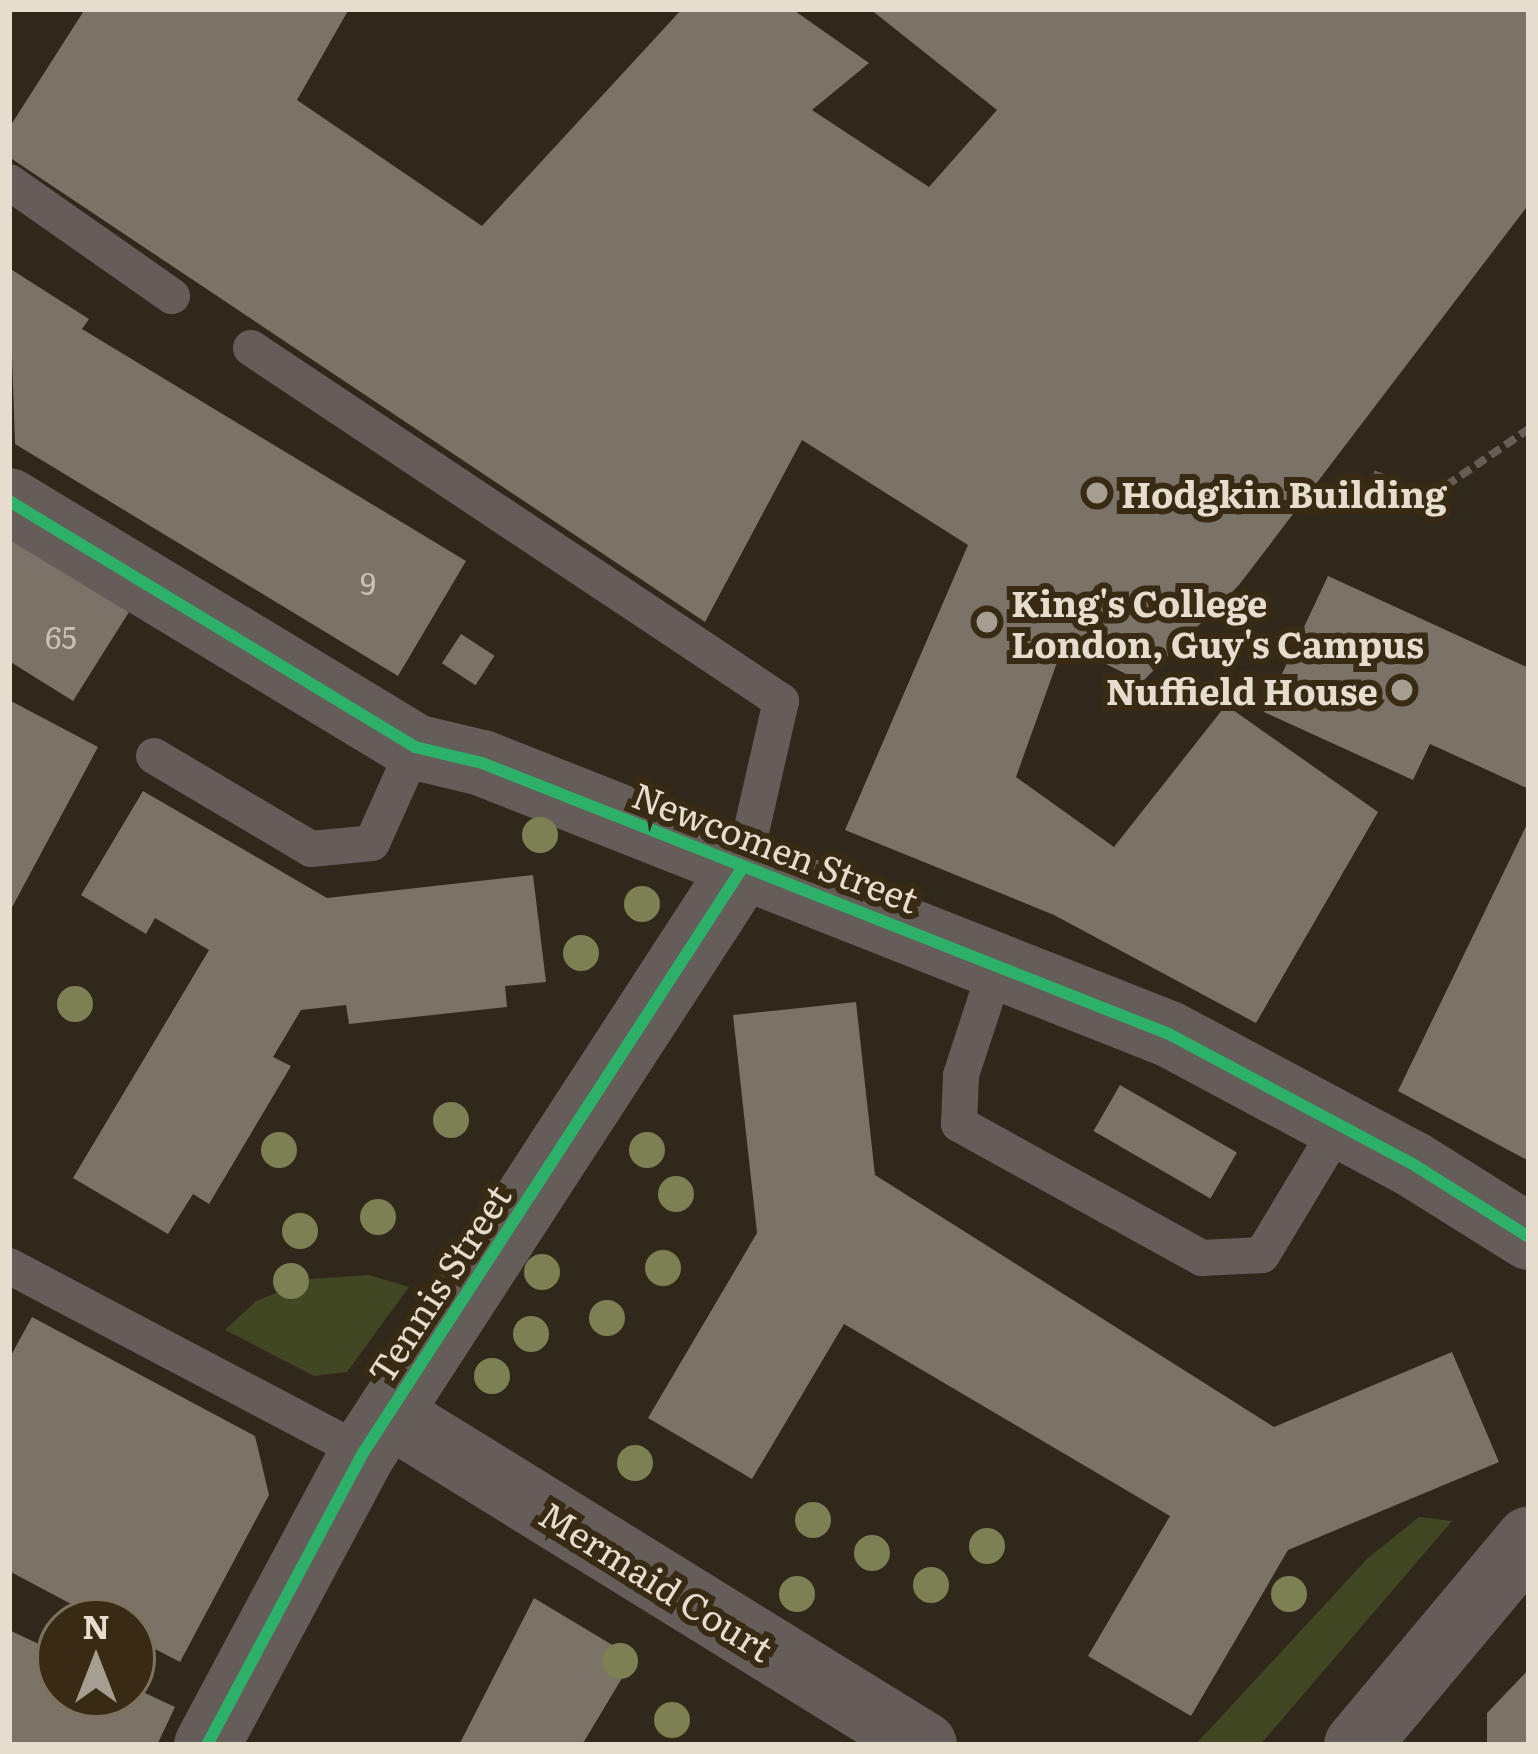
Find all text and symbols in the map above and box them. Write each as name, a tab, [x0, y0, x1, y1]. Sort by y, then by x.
place label: Hodgkin Building	[1121, 471, 1447, 515]
marker: Hodgkin Building	[1084, 480, 1110, 506]
house number: 9	[360, 564, 376, 600]
place label: King's College London, Guy's Campus	[1011, 579, 1424, 664]
marker: King's College London, Guy's Campus	[974, 609, 1000, 635]
house number: 65	[45, 618, 77, 654]
place label: Nuffield House	[1106, 668, 1378, 712]
marker: Nuffield House	[1389, 677, 1415, 703]
street label: Newcomen Street	[627, 772, 925, 920]
street label: Tennis Street	[358, 1176, 518, 1390]
street label: Mermaid Court	[532, 1491, 782, 1669]
north arrow	[36, 1598, 156, 1718]
text: N	[82, 1600, 110, 1649]

